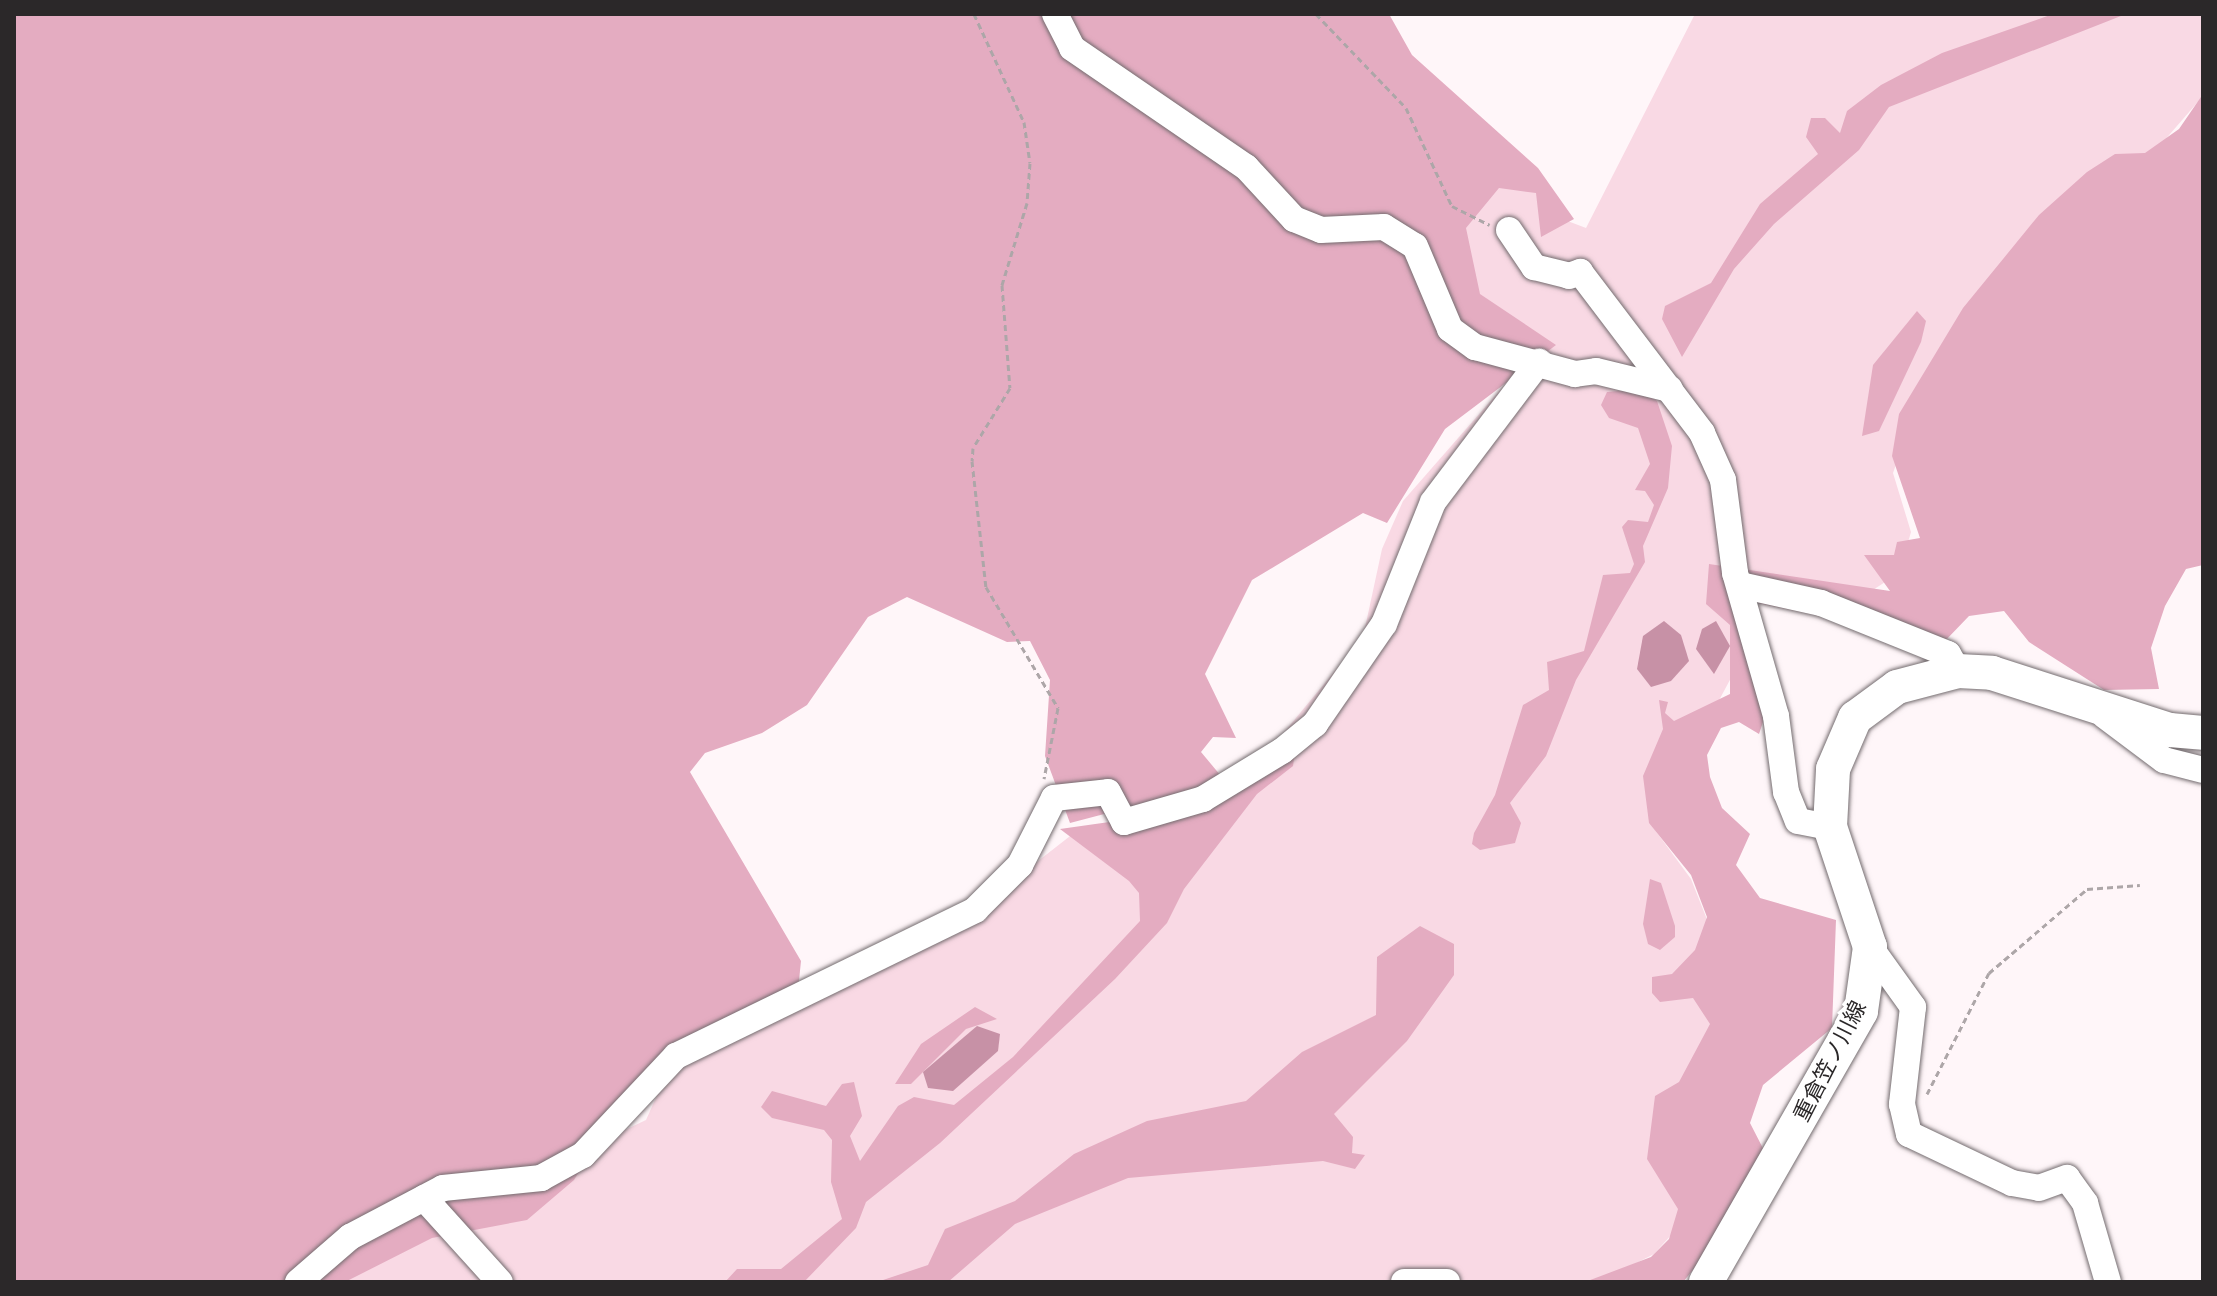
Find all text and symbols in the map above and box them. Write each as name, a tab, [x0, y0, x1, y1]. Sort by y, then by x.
street label: 重倉笠ノ川線	[1788, 996, 1872, 1126]

